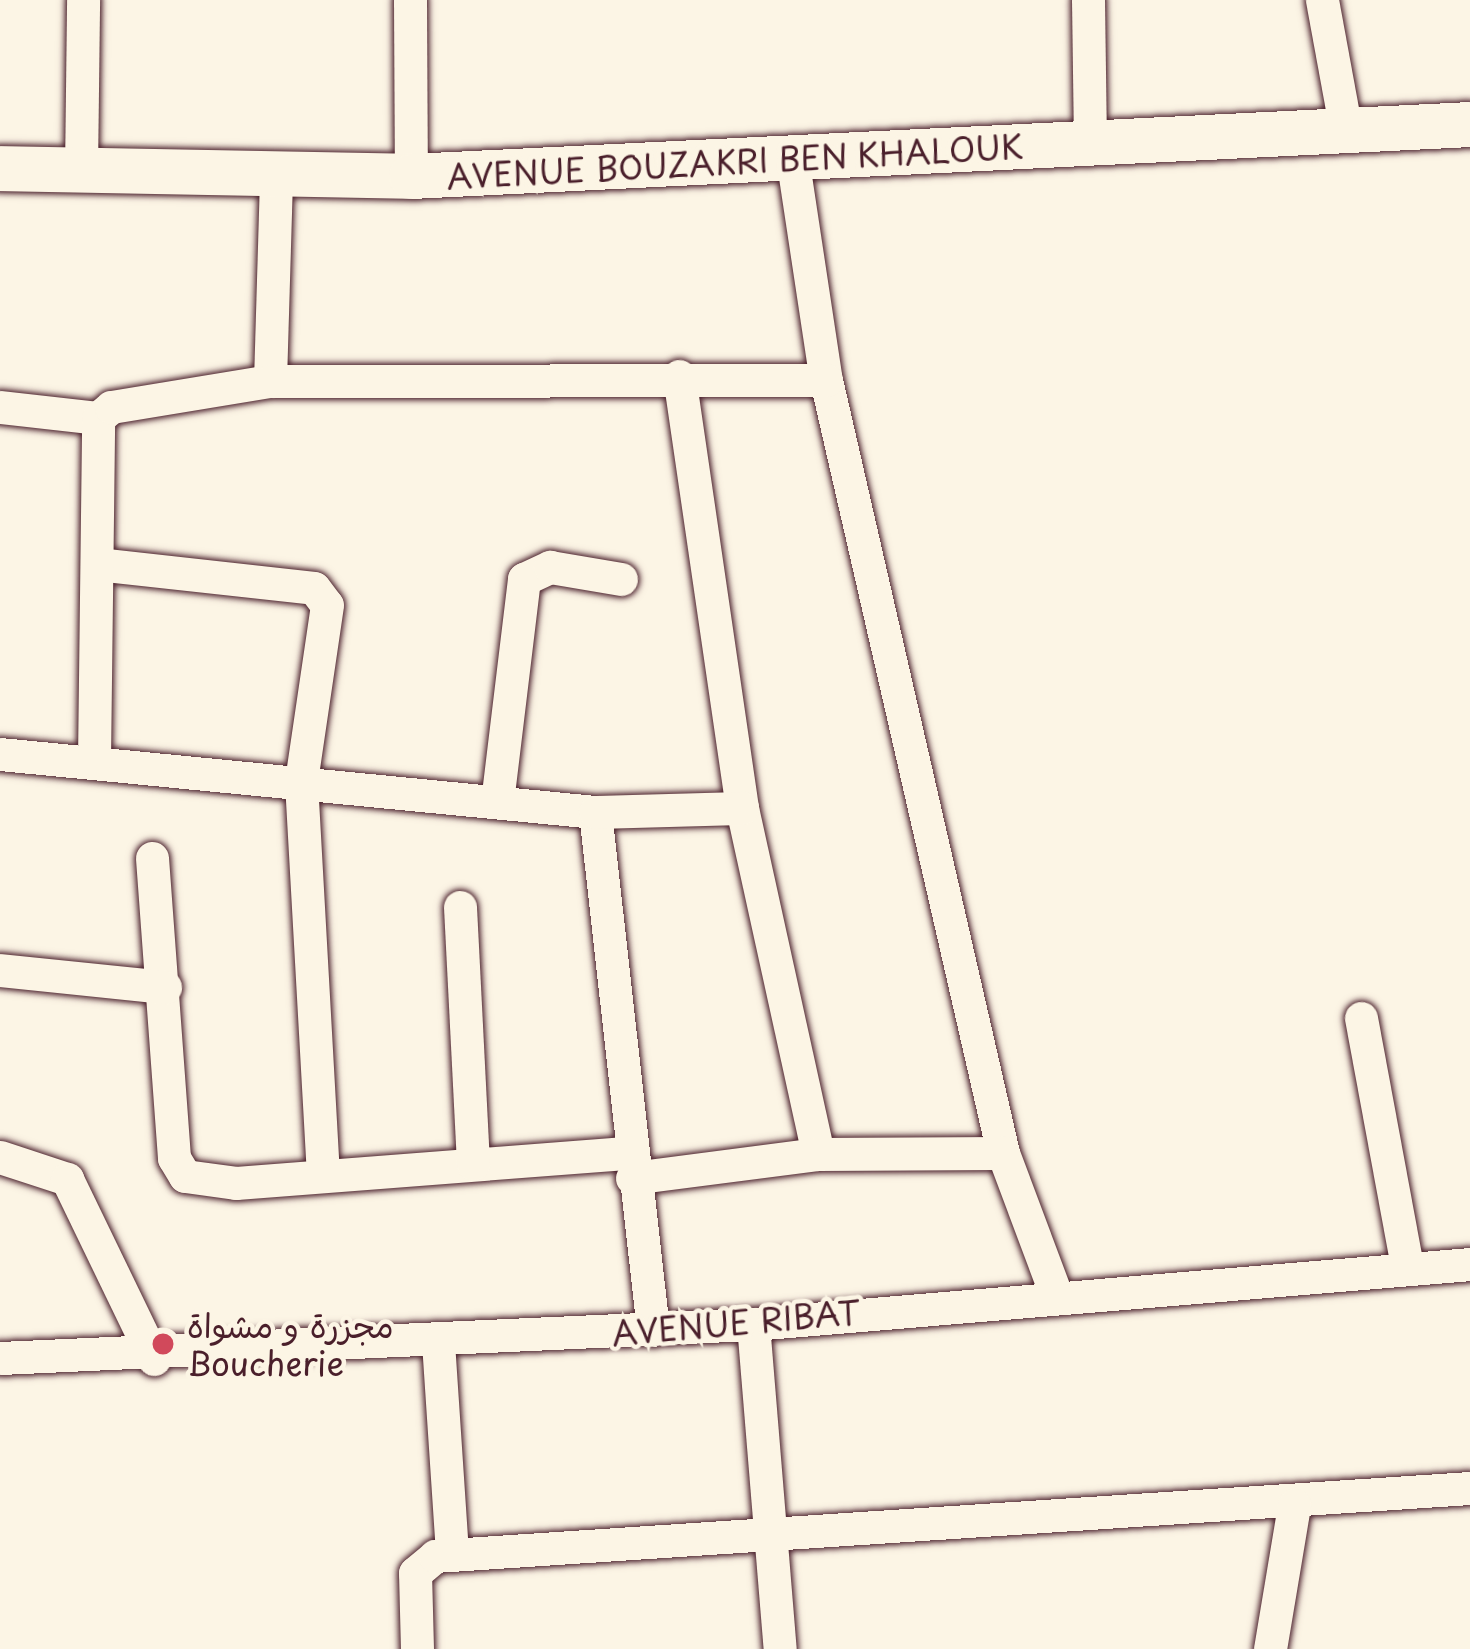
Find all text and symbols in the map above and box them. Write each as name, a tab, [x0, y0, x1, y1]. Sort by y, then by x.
street label: AVENUE BOUZAKRI BEN KHALOUK	[444, 126, 1026, 196]
street label: AVENUE RIBAT	[611, 1291, 861, 1353]
place label: مجزرة و مشواة Boucherie	[187, 1305, 394, 1383]
marker: مجزرة و مشواة Boucherie	[150, 1331, 176, 1357]

